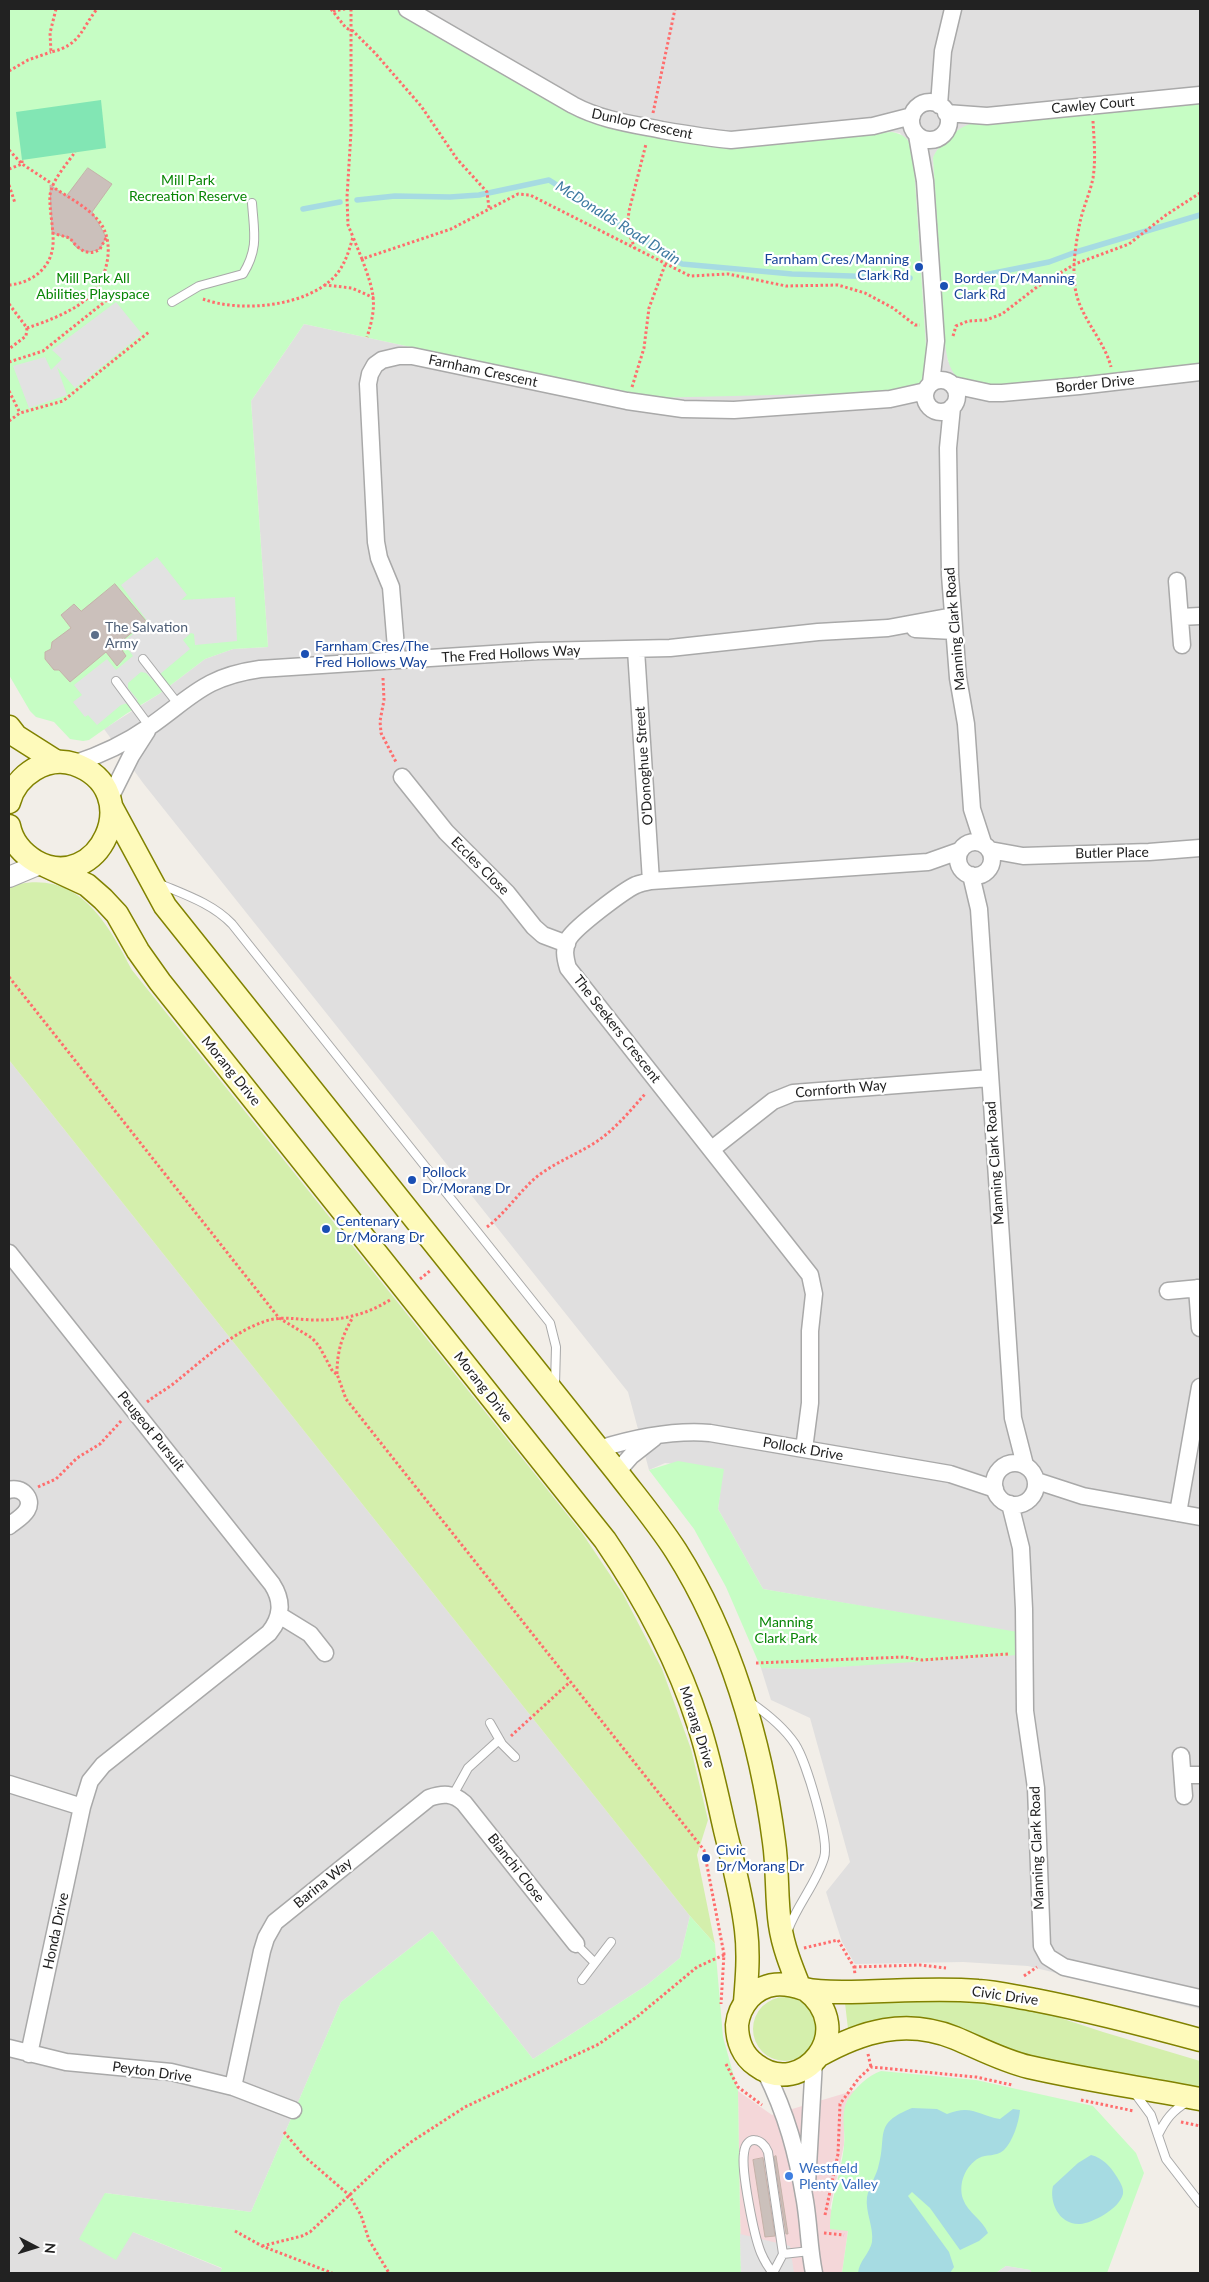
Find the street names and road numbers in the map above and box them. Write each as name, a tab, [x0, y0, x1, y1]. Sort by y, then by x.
street label: Cawley Court	[1051, 93, 1135, 117]
street label: Dunlop Crescent	[590, 105, 694, 143]
street label: Farnham Crescent	[427, 351, 539, 391]
street label: Border Drive	[1055, 372, 1135, 396]
street label: Manning Clark Road	[941, 567, 969, 691]
street label: The Fred Hollows Way	[441, 642, 581, 666]
street label: O'Donoghue Street	[631, 706, 657, 826]
street label: Eccles Close	[447, 833, 513, 899]
street label: Butler Place	[1075, 844, 1149, 862]
street label: The Seekers Crescent	[570, 972, 664, 1086]
street label: Morang Drive	[198, 1033, 264, 1109]
street label: Cornforth Way	[795, 1077, 887, 1101]
street label: Manning Clark Road	[982, 1101, 1008, 1225]
street label: Morang Drive	[450, 1348, 516, 1426]
street label: Peugeot Pursuit	[114, 1388, 188, 1474]
street label: Pollock Drive	[762, 1434, 844, 1464]
street label: Morang Drive	[676, 1684, 718, 1770]
street label: Manning Clark Road	[1026, 1786, 1048, 1910]
street label: Bianchi Close	[484, 1830, 548, 1906]
street label: Barina Way	[290, 1854, 356, 1912]
street label: Honda Drive	[40, 1891, 72, 1971]
street label: Civic Drive	[971, 1983, 1039, 2009]
street label: Peyton Drive	[111, 2058, 193, 2086]

